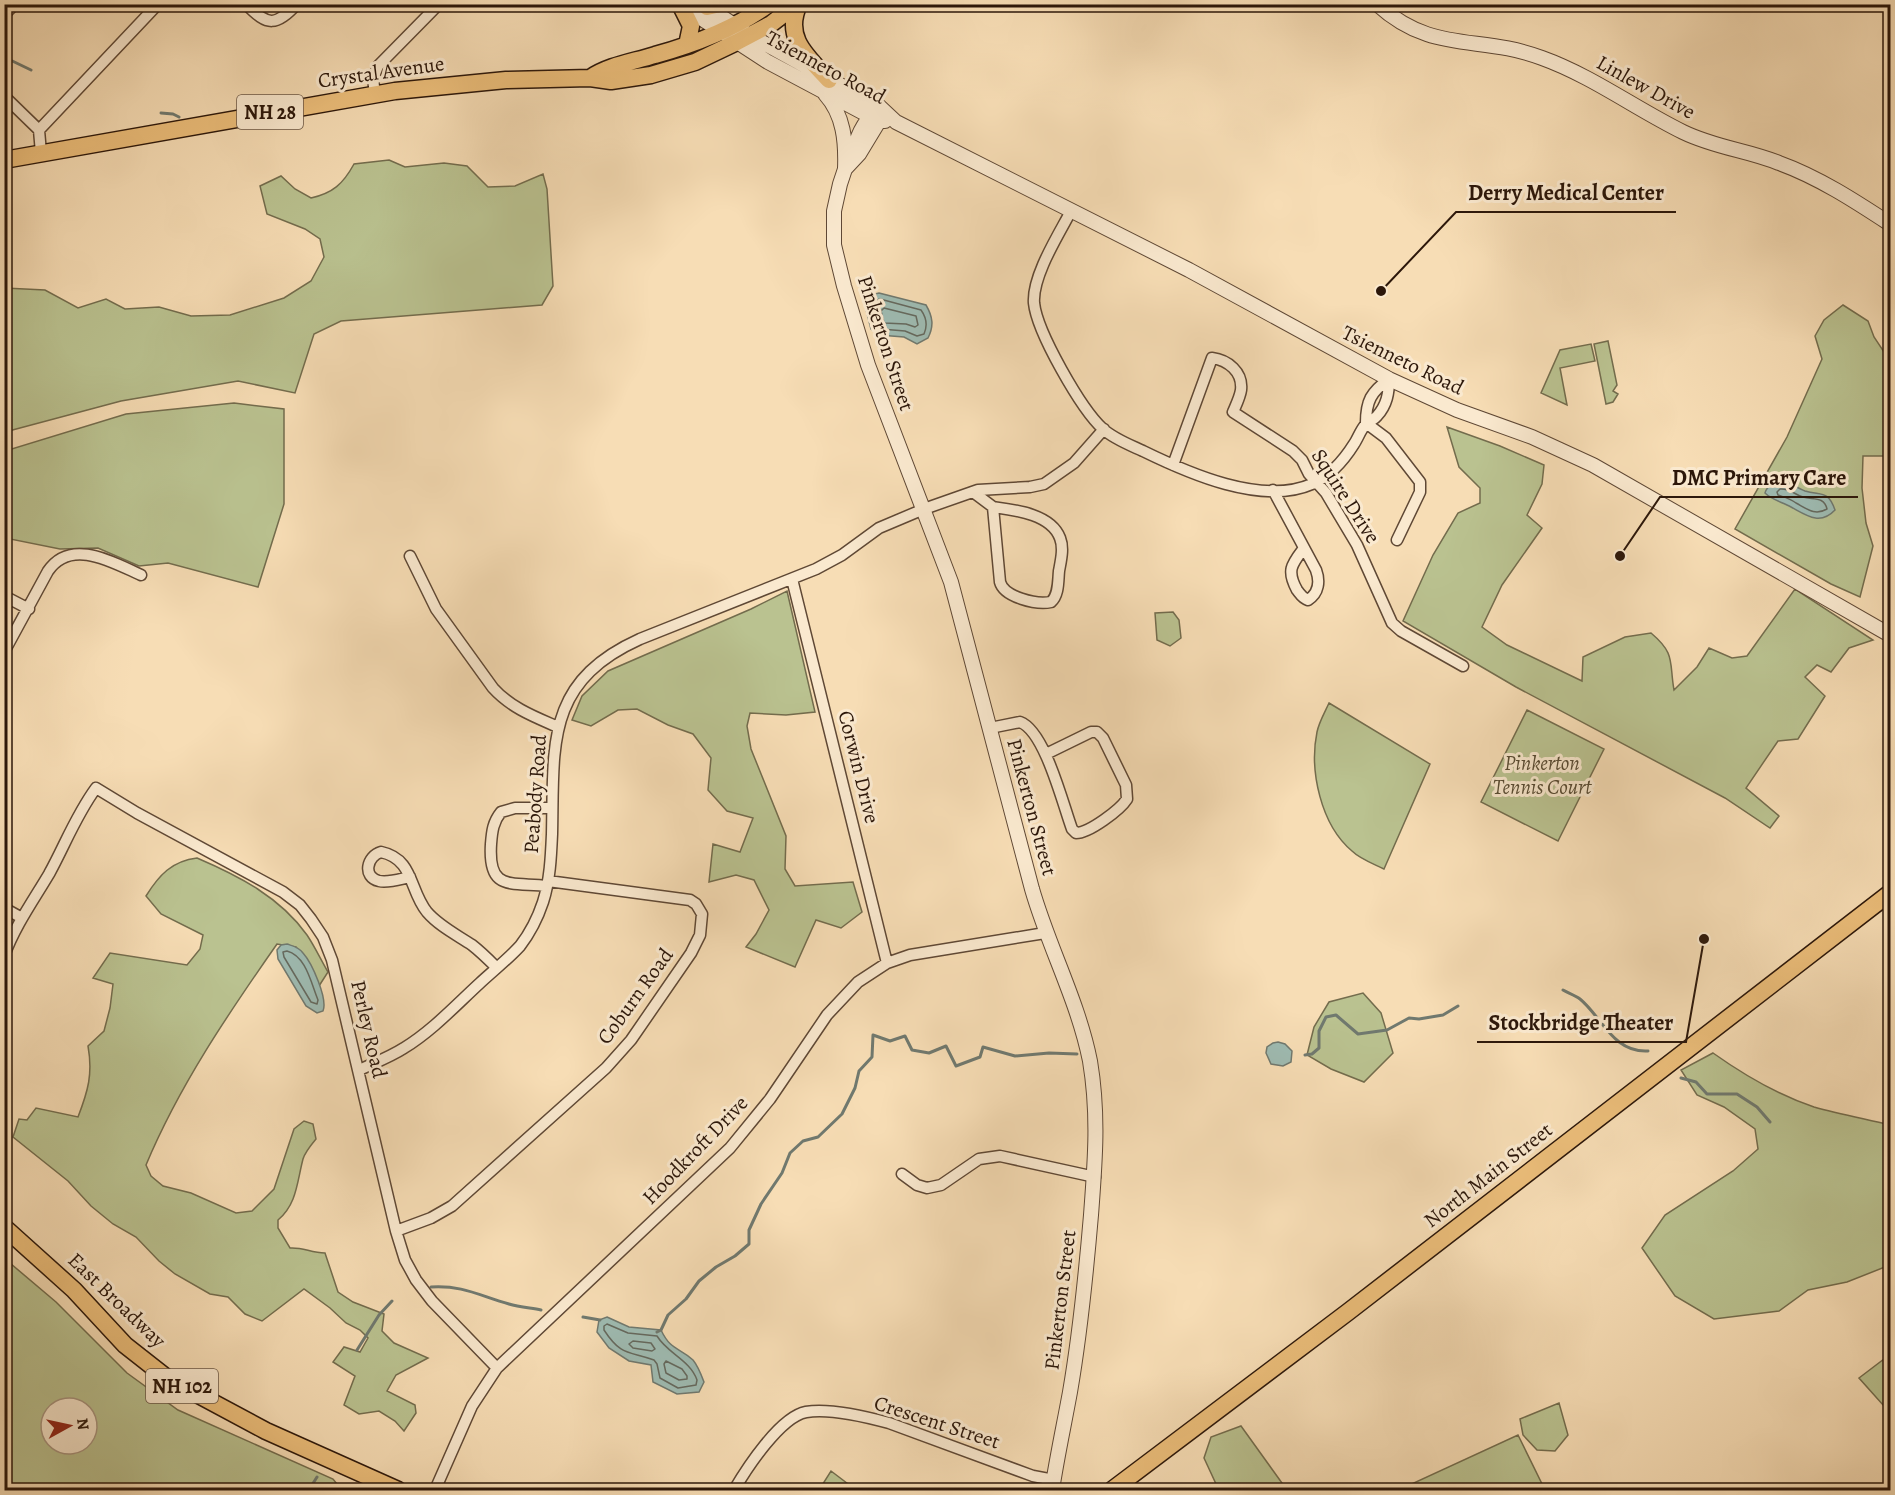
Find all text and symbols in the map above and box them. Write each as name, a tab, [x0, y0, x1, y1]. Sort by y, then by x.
street label: Tsienneto Road	[761, 24, 892, 111]
street label: Linlew Drive	[1592, 48, 1700, 126]
street label: Crystal Avenue	[316, 49, 446, 95]
road number: NH 28	[237, 95, 303, 129]
callout: Derry Medical Center	[1456, 172, 1676, 212]
text: Derry Medical Center	[1468, 178, 1664, 208]
street label: Pinkerton Street	[851, 272, 921, 414]
street label: Tsienneto Road	[1338, 318, 1469, 402]
street label: Squire Drive	[1305, 443, 1387, 549]
callout: DMC Primary Care	[1660, 457, 1858, 497]
text: DMC Primary Care	[1672, 463, 1846, 493]
street label: Corwin Drive	[831, 708, 887, 826]
street label: Peabody Road	[517, 733, 553, 855]
street label: Pinkerton Street	[1000, 735, 1064, 879]
park label: Pinkerton Tennis Court	[1493, 749, 1592, 801]
street label: Coburn Road	[591, 942, 680, 1050]
street label: Perley Road	[344, 977, 394, 1081]
callout: Stockbridge Theater	[1477, 1002, 1686, 1042]
text: Stockbridge Theater	[1489, 1008, 1673, 1038]
street label: Hoodkroft Drive	[636, 1089, 754, 1211]
street label: North Main Street	[1418, 1116, 1558, 1234]
street label: Pinkerton Street	[1038, 1228, 1082, 1372]
street label: East Broadway	[62, 1246, 173, 1354]
road number: NH 102	[146, 1369, 218, 1403]
street label: Crescent Street	[871, 1389, 1004, 1456]
north arrow	[39, 1396, 99, 1456]
text: N	[71, 1417, 95, 1432]

